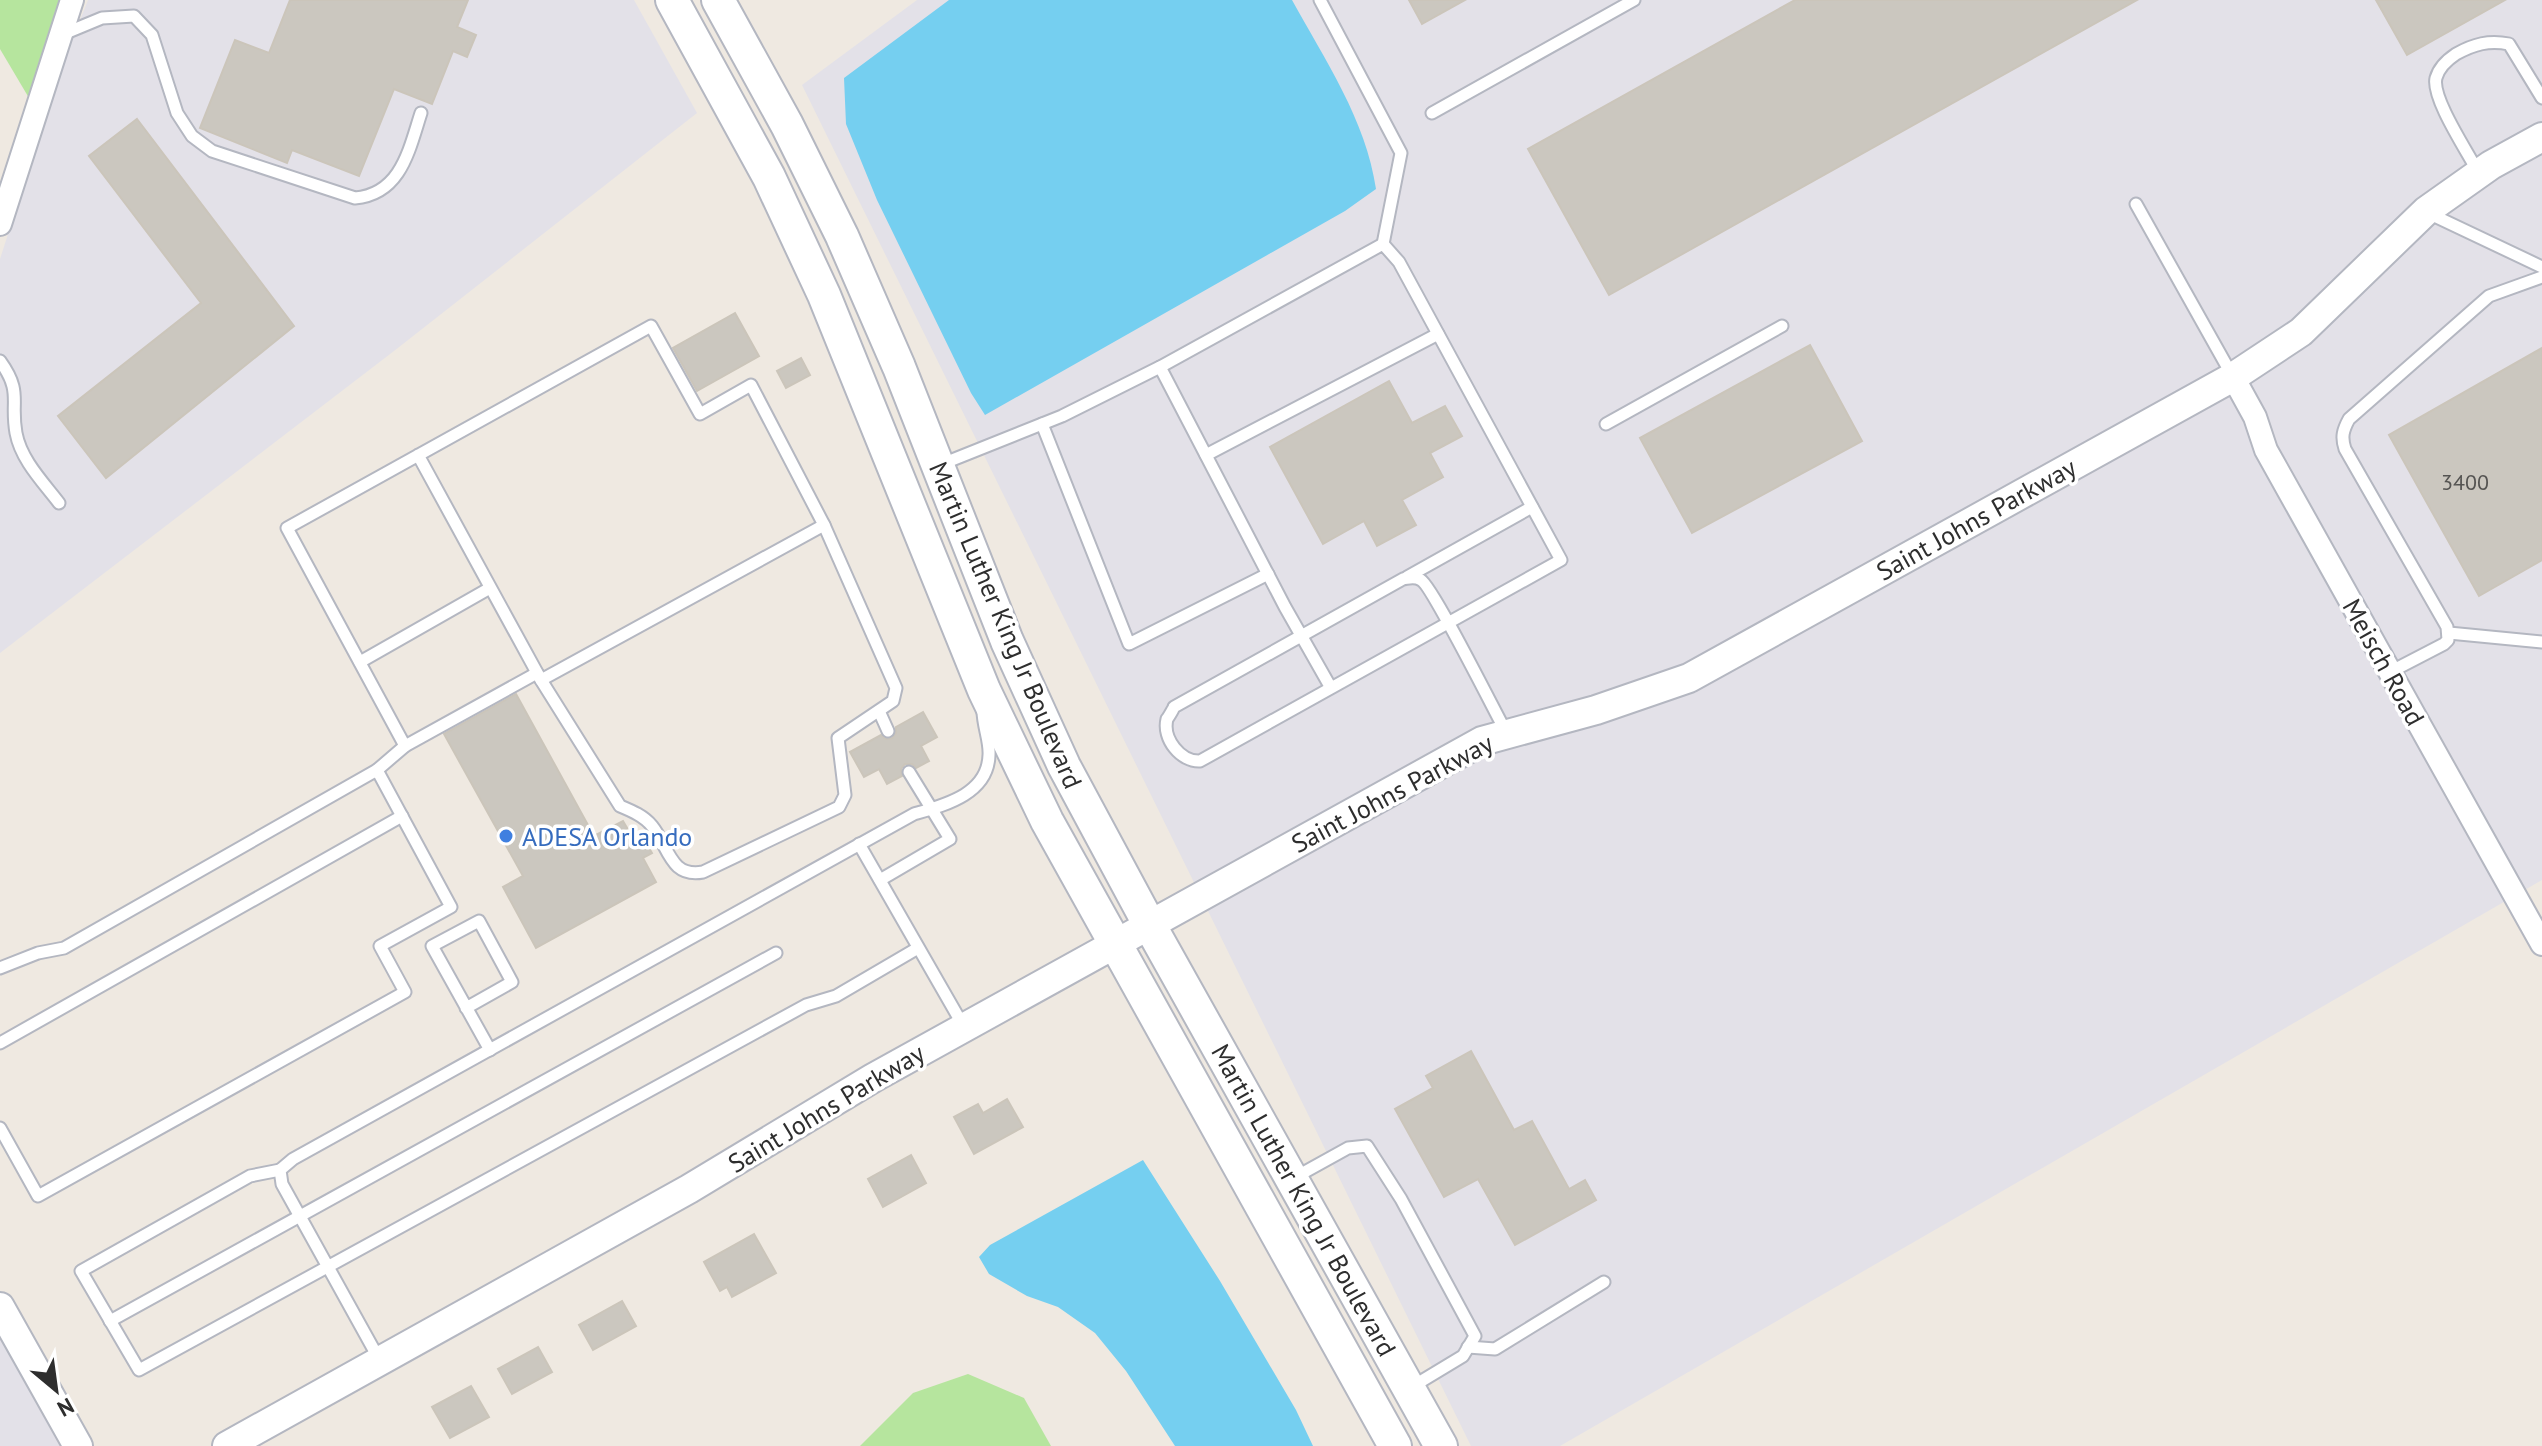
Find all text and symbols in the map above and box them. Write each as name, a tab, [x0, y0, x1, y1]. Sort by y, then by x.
street label: Saint Johns Parkway	[1870, 450, 2082, 588]
street label: Martin Luther King Jr Boulevard	[922, 457, 1090, 793]
house number: 3400	[2441, 468, 2489, 496]
street label: Meisch Road	[2336, 593, 2432, 731]
street label: Saint Johns Parkway	[1286, 726, 1498, 860]
place label: ADESA Orlando	[522, 820, 692, 853]
marker: ADESA Orlando	[497, 827, 515, 845]
street label: Saint Johns Parkway	[722, 1036, 930, 1180]
street label: Martin Luther King Jr Boulevard	[1204, 1038, 1404, 1362]
north arrow	[16, 1350, 96, 1430]
text: N	[53, 1392, 79, 1423]

